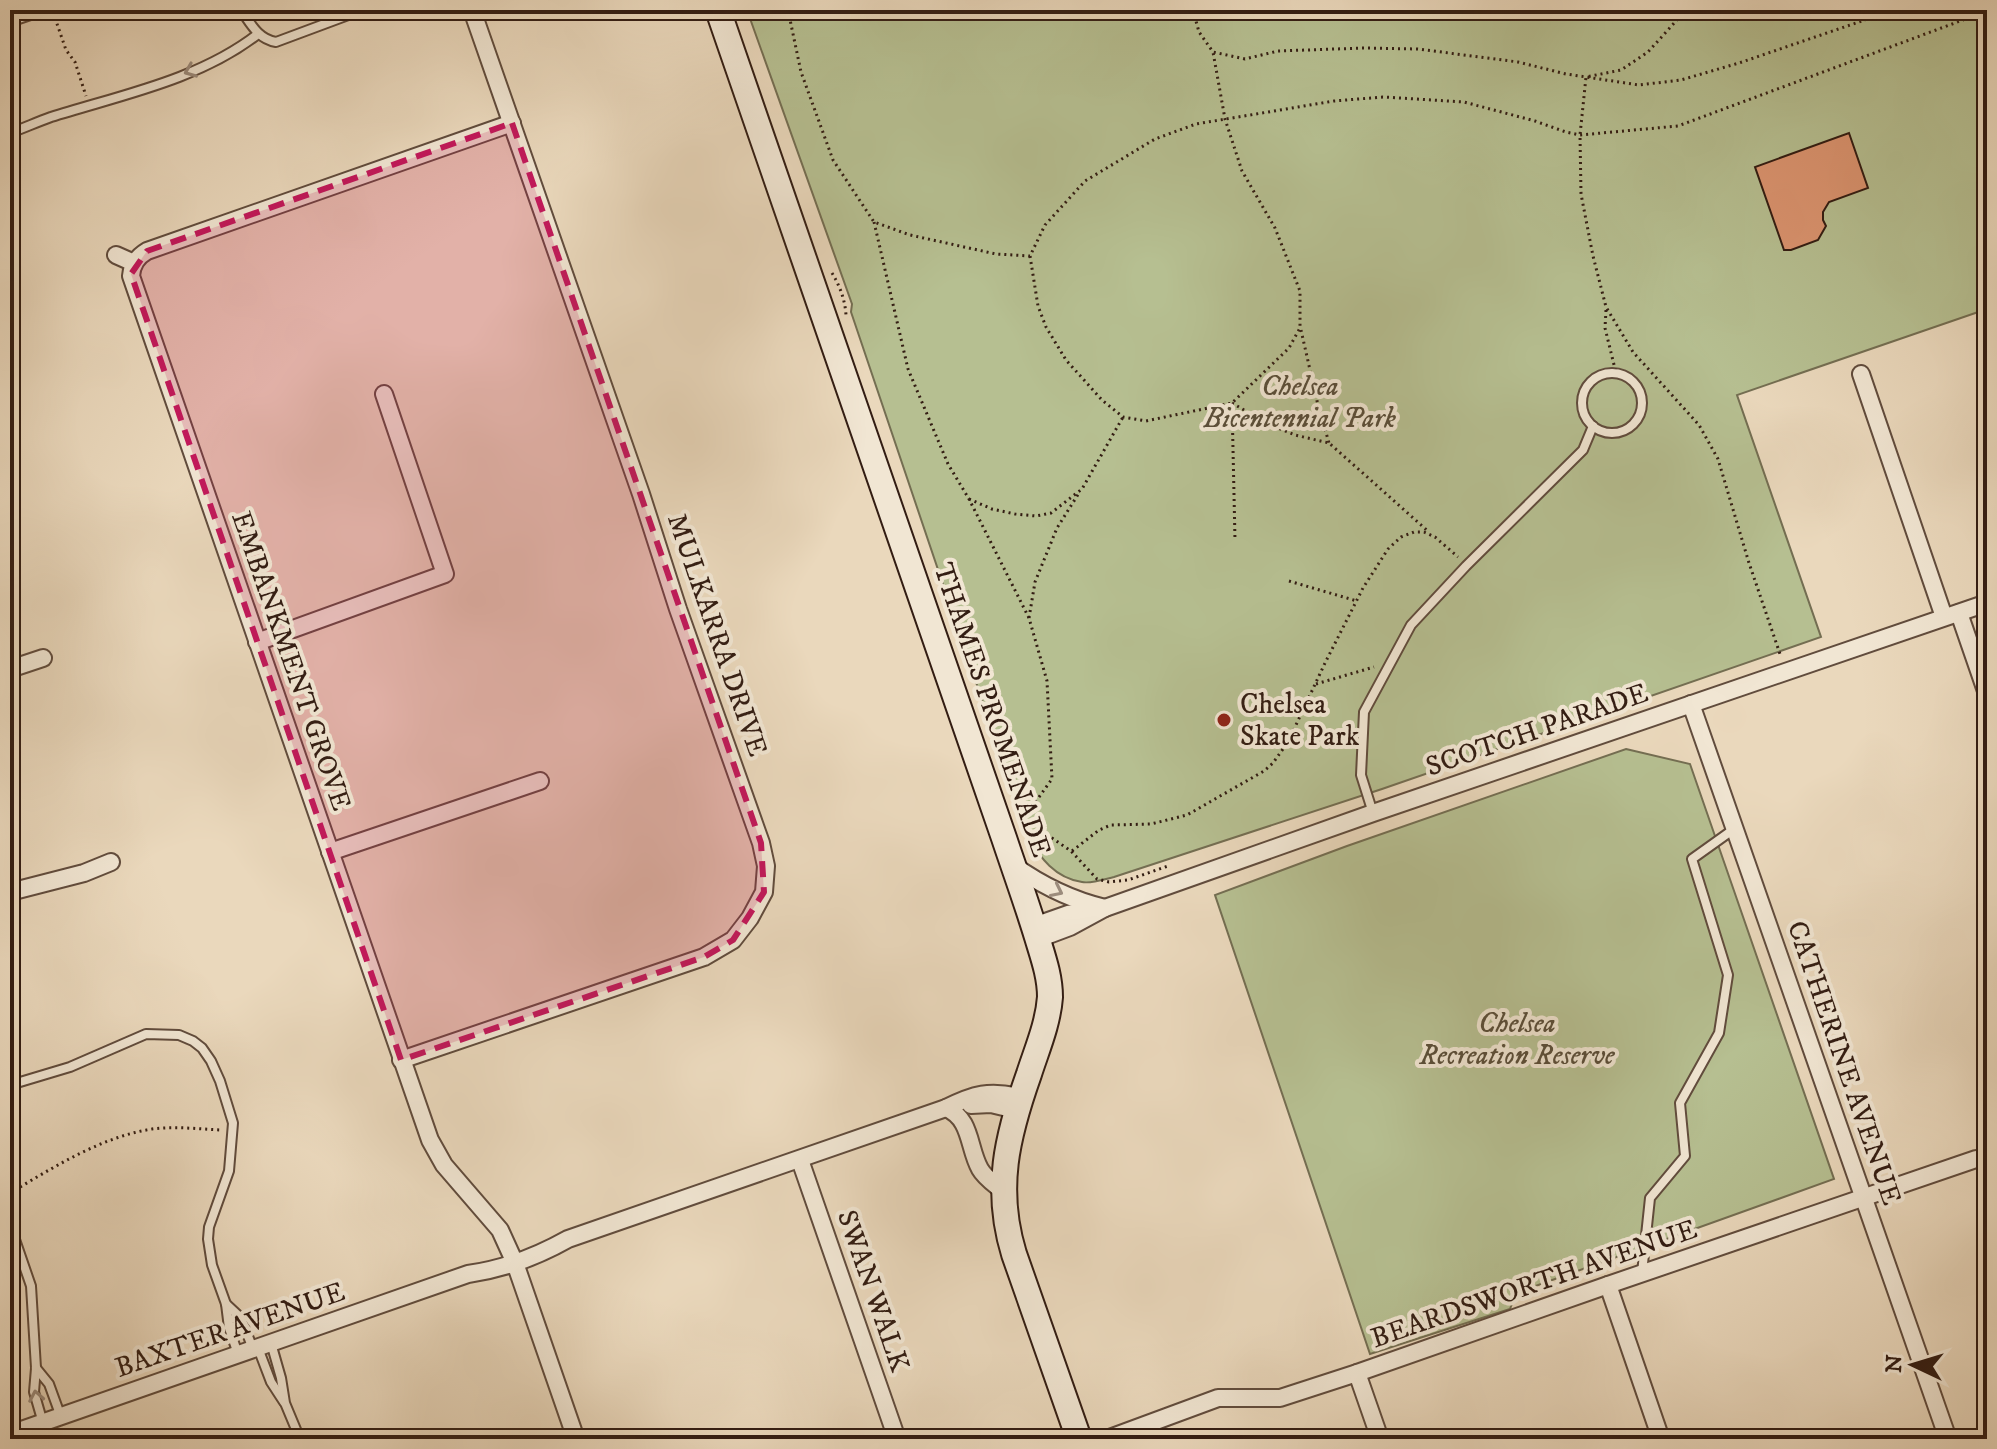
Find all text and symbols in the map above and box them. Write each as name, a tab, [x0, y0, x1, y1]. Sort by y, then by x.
one-way arrow	[184, 62, 198, 78]
park label: Chelsea Bicentennial Park	[1203, 369, 1396, 436]
street label: EMBANKMENT GROVE	[223, 507, 359, 815]
street label: MULKARRA DRIVE	[659, 509, 775, 761]
street label: THAMES PROMENADE	[925, 558, 1059, 862]
street label: SCOTCH PARADE	[1421, 676, 1653, 784]
place label: Chelsea Skate Park	[1240, 687, 1359, 754]
marker: Chelsea Skate Park	[1215, 711, 1233, 729]
one-way arrow	[1049, 881, 1063, 897]
street label: CATHERINE AVENUE	[1779, 916, 1909, 1210]
park label: Chelsea Recreation Reserve	[1418, 1006, 1616, 1073]
street label: SWAN WALK	[829, 1206, 917, 1377]
street label: BEARDSWORTH AVENUE	[1366, 1212, 1702, 1356]
street label: BAXTER AVENUE	[111, 1274, 349, 1386]
north arrow	[1873, 1325, 1953, 1405]
text: N	[1880, 1354, 1909, 1374]
one-way arrow	[29, 1389, 46, 1402]

